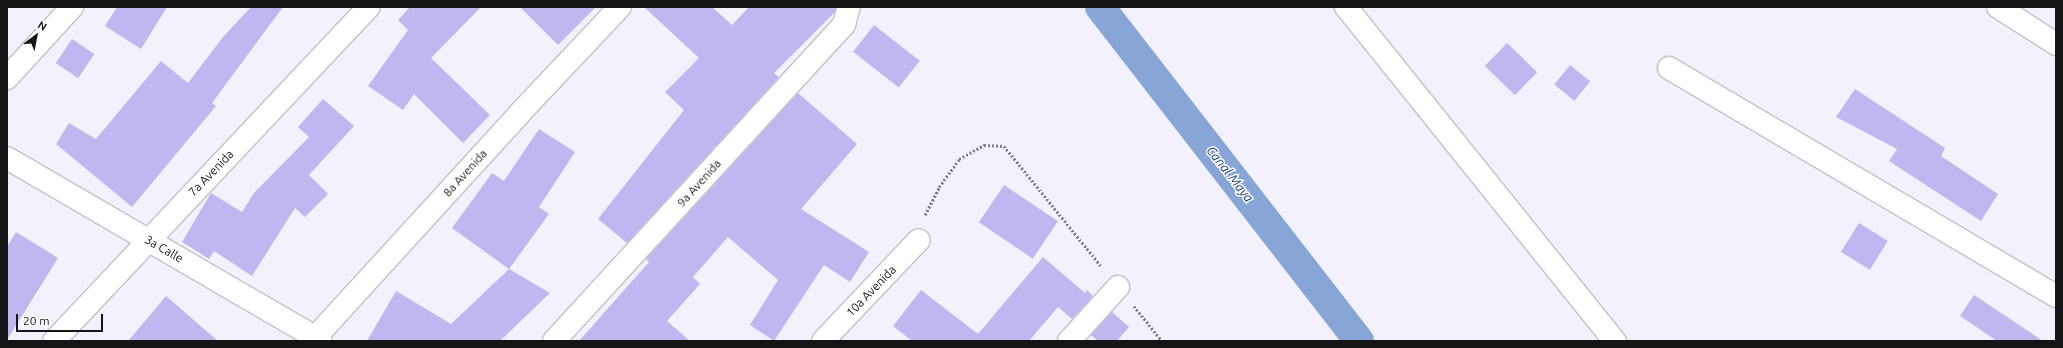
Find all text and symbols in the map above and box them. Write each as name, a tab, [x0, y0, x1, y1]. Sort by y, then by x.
north arrow	[16, 16, 56, 56]
text: N	[36, 19, 49, 33]
water label: Canal Maya	[1203, 143, 1257, 205]
street label: 8a Avenida	[440, 146, 490, 200]
street label: 7a Avenida	[185, 147, 237, 199]
street label: 9a Avenida	[674, 156, 724, 210]
street label: 3a Calle	[142, 232, 186, 266]
street label: 10a Avenida	[843, 262, 899, 320]
scale bar	[18, 306, 105, 332]
text: 20 m	[23, 314, 50, 327]

